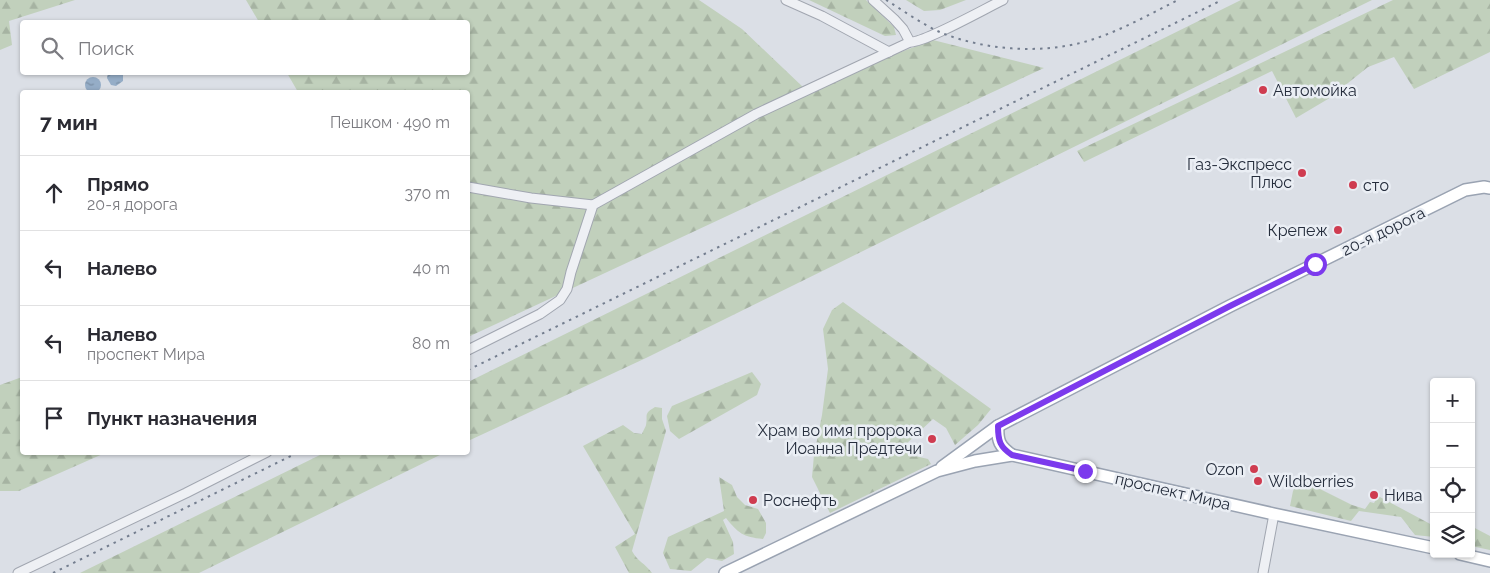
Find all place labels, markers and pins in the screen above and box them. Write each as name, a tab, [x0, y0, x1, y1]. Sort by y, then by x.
place label: Автомойка	[1273, 81, 1357, 100]
marker: Автомойка	[1257, 84, 1269, 96]
place label: Газ-Экспресс Плюс	[1187, 155, 1292, 192]
marker: Газ-Экспресс Плюс	[1296, 167, 1308, 179]
place label: сто	[1363, 176, 1389, 195]
marker: сто	[1347, 179, 1359, 191]
place label: Крепеж	[1267, 221, 1328, 240]
marker: Крепеж	[1332, 224, 1344, 236]
place label: Храм во имя пророка Иоанна Предтечи	[758, 421, 922, 458]
marker: Храм во имя пророка Иоанна Предтечи	[926, 433, 938, 445]
place label: Ozon	[1205, 460, 1244, 479]
marker: Ozon	[1248, 463, 1260, 475]
place label: Wildberries	[1268, 472, 1354, 491]
marker: Wildberries	[1252, 475, 1264, 487]
place label: Нива	[1384, 486, 1423, 505]
marker: Нива	[1368, 489, 1380, 501]
place label: Роснефть	[763, 491, 837, 510]
marker: Роснефть	[747, 494, 759, 506]

